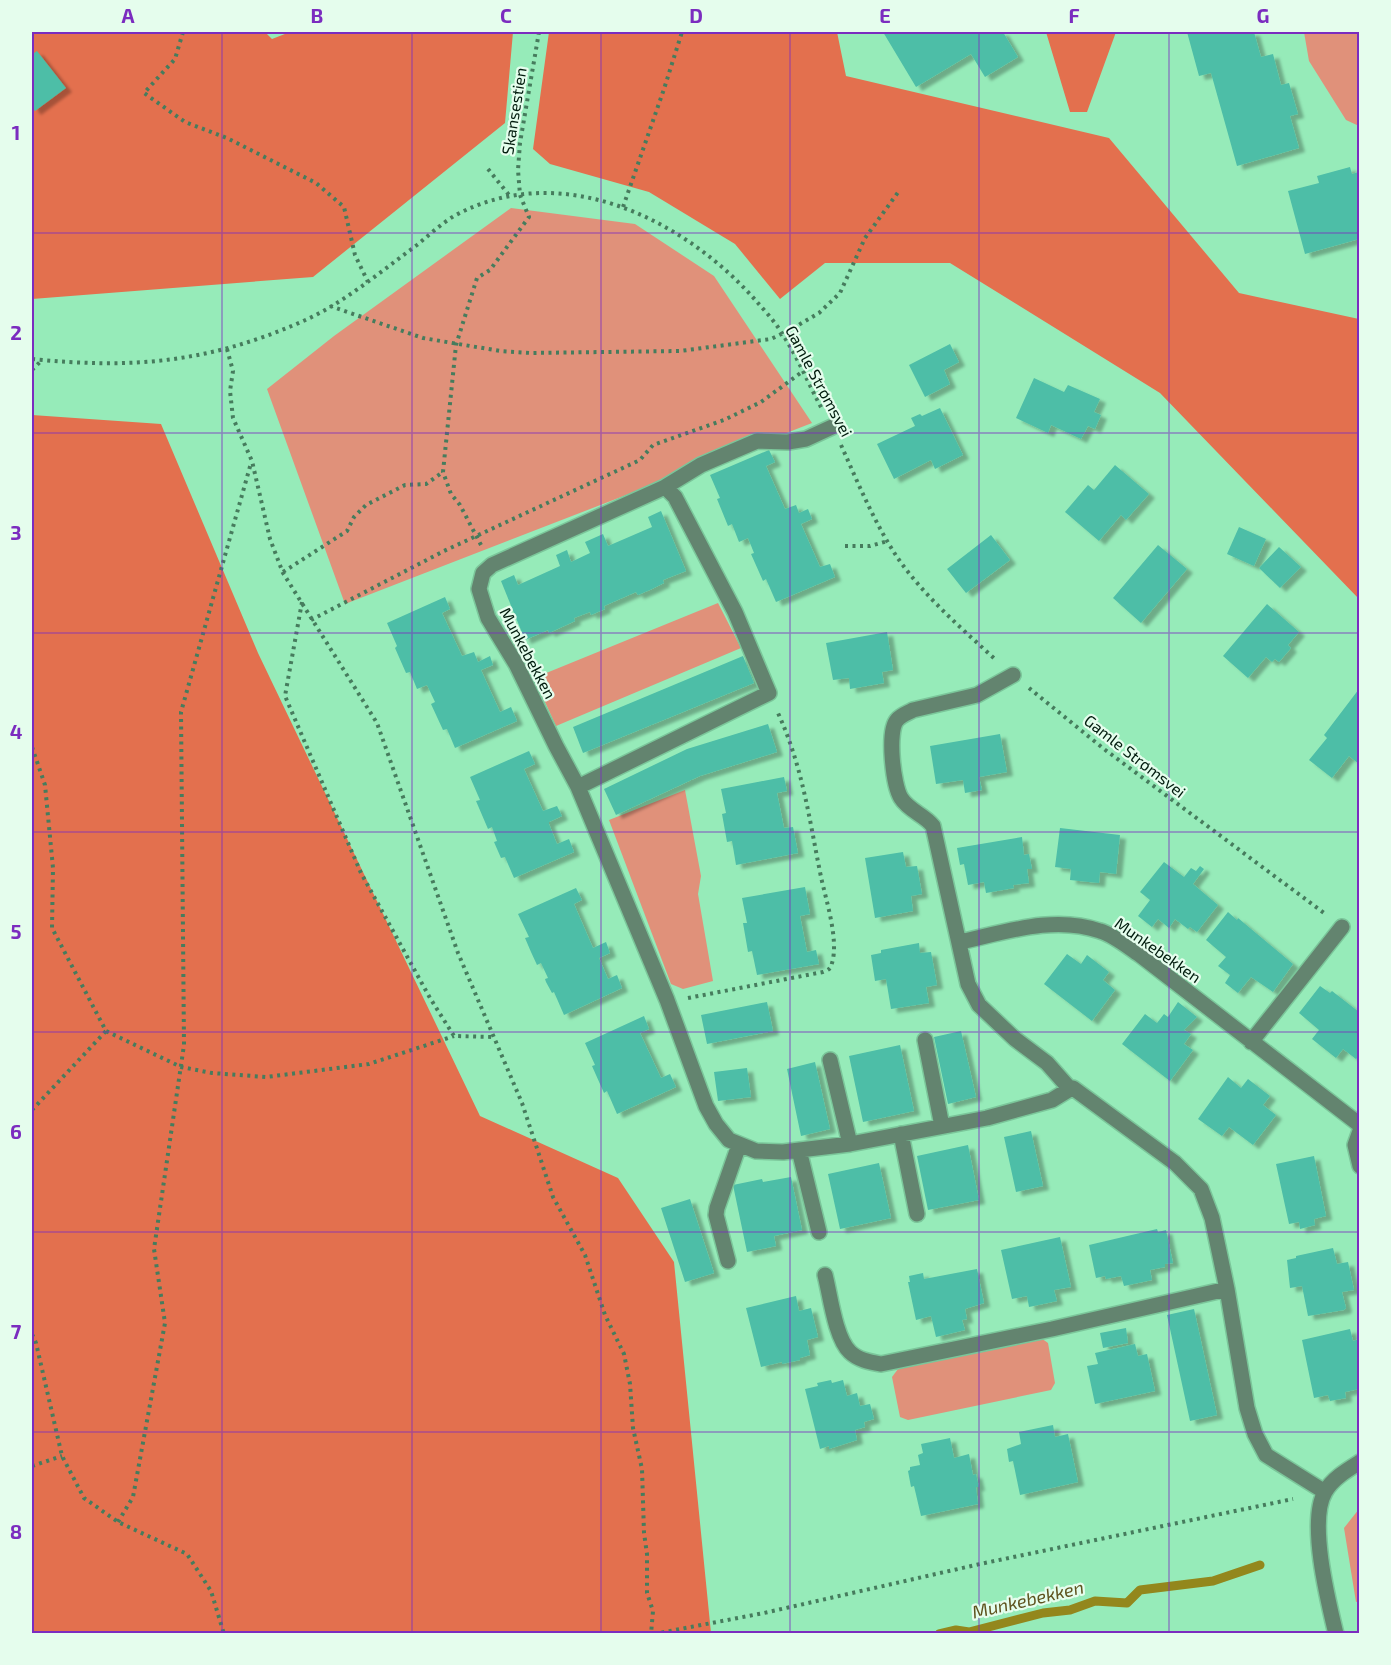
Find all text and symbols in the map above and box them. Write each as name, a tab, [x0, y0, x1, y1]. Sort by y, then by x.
text: A	[121, 3, 135, 27]
text: B	[311, 3, 323, 27]
text: C	[500, 3, 512, 27]
text: D	[689, 3, 703, 27]
text: E	[879, 3, 891, 27]
text: F	[1068, 3, 1080, 27]
text: G	[1257, 3, 1269, 27]
street label: Skansestien	[497, 66, 530, 156]
text: 1	[12, 120, 20, 144]
text: 2	[10, 320, 22, 344]
street label: Gamle Strømsvei	[782, 322, 857, 440]
text: 3	[10, 520, 22, 544]
street label: Munkebekken	[496, 604, 560, 702]
street label: Gamle Strømsvei	[1081, 710, 1190, 801]
text: 4	[10, 719, 23, 743]
street label: Munkebekken	[1112, 913, 1205, 986]
text: 5	[10, 919, 22, 943]
text: 6	[10, 1119, 22, 1143]
text: 7	[11, 1319, 22, 1343]
text: 8	[10, 1519, 22, 1543]
water label: Munkebekken	[970, 1575, 1086, 1623]

